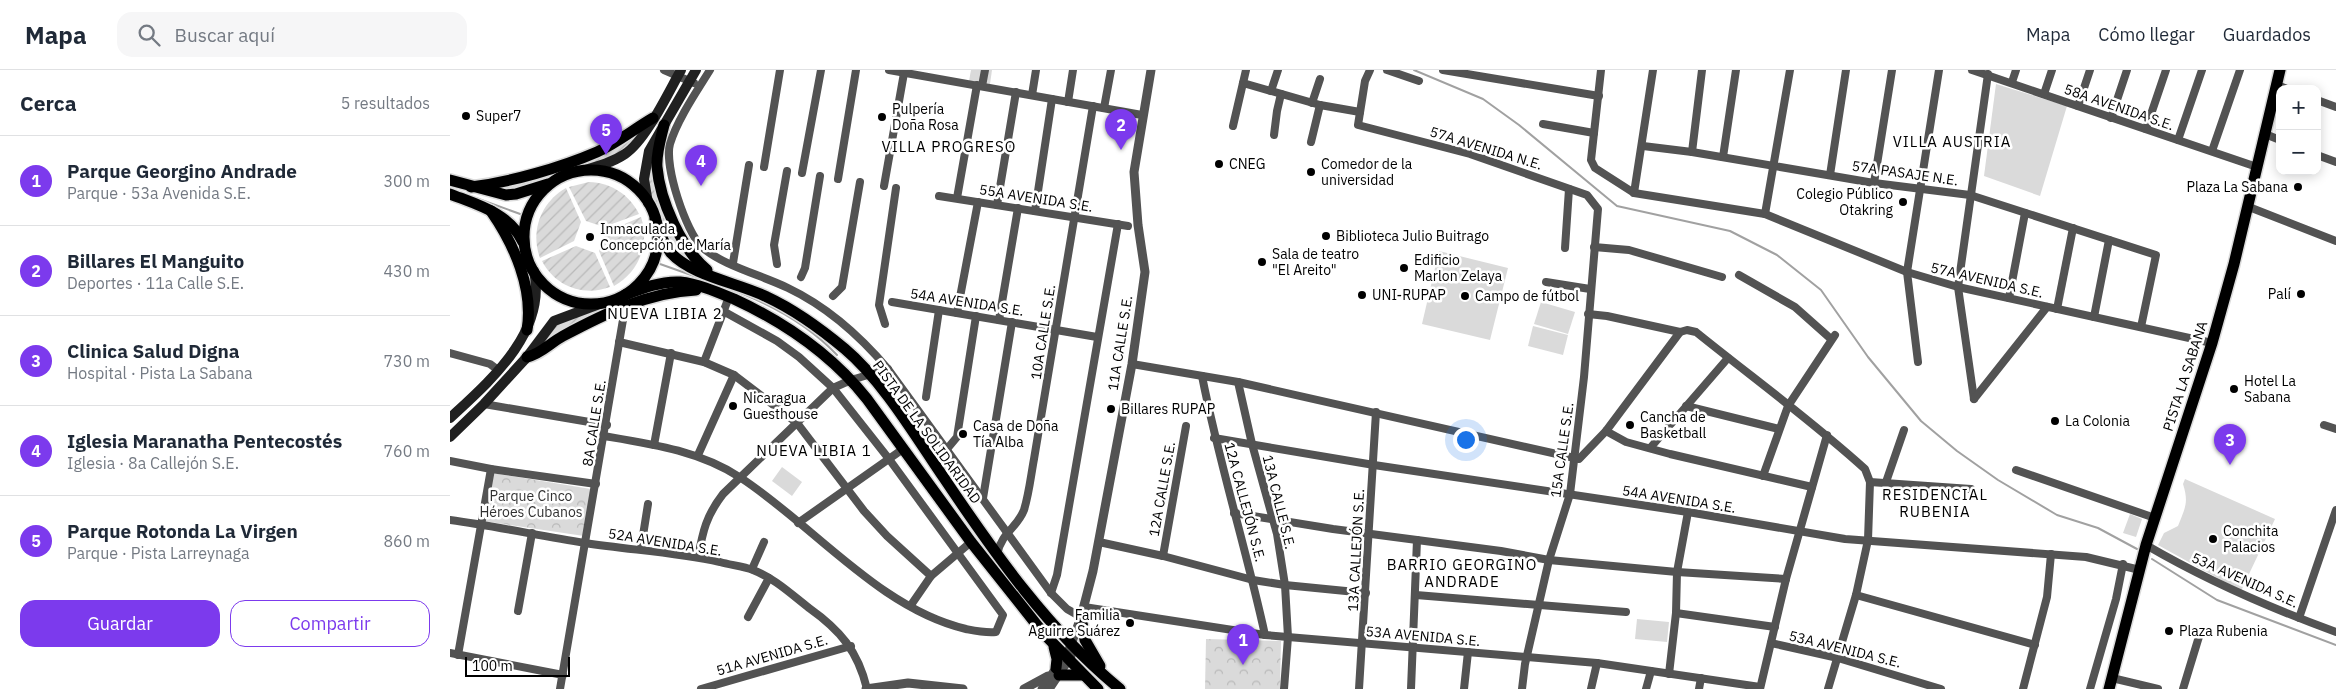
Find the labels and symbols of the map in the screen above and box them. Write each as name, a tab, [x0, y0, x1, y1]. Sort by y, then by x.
street label: 58A AVENIDA S.E.	[2062, 80, 2176, 134]
place label: Pulpería Doña Rosa	[892, 100, 959, 134]
place label: Super7	[476, 107, 521, 125]
pin: 2	[1105, 109, 1137, 150]
marker: Super7	[460, 110, 472, 122]
marker: Pulpería Doña Rosa	[876, 111, 888, 123]
pin: 5	[590, 114, 622, 155]
street label: 57A AVENIDA N.E.	[1427, 122, 1545, 174]
district label: VILLA AUSTRIA	[1893, 132, 2011, 151]
district label: VILLA PROGRESO	[882, 137, 1016, 156]
pin: 4	[685, 145, 717, 186]
place label: CNEG	[1229, 155, 1265, 173]
place label: Comedor de la universidad	[1321, 155, 1413, 189]
street label: 57A PASAJE N.E.	[1851, 157, 1959, 189]
marker: CNEG	[1213, 158, 1225, 170]
marker: Comedor de la universidad	[1305, 166, 1317, 178]
place label: Plaza La Sabana	[2187, 178, 2289, 196]
street label: 55A AVENIDA S.E.	[978, 180, 1094, 216]
marker: Plaza La Sabana	[2292, 181, 2304, 193]
place label: Colegio Público Otakring	[1796, 185, 1894, 219]
marker: Colegio Público Otakring	[1897, 196, 1909, 208]
place label: Inmaculada Concepción de María	[600, 220, 731, 254]
place label: Biblioteca Julio Buitrago	[1336, 227, 1489, 245]
marker: Biblioteca Julio Buitrago	[1320, 230, 1332, 242]
marker: Inmaculada Concepción de María	[584, 231, 596, 243]
place label: Sala de teatro "El Areito"	[1272, 245, 1359, 279]
place label: Edificio Marlon Zelaya	[1414, 251, 1503, 285]
marker: Sala de teatro "El Areito"	[1256, 256, 1268, 268]
street label: 57A AVENIDA S.E.	[1929, 258, 2045, 302]
marker: Edificio Marlon Zelaya	[1398, 262, 1410, 274]
street label: 10A CALLE S.E.	[1027, 283, 1059, 381]
street label: 54A AVENIDA S.E.	[909, 284, 1025, 320]
place label: Palí	[2268, 285, 2291, 303]
place label: UNI-RUPAP	[1372, 286, 1446, 304]
place label: Campo de fútbol	[1475, 287, 1579, 305]
marker: Palí	[2295, 288, 2307, 300]
marker: UNI-RUPAP	[1356, 289, 1368, 301]
marker: Campo de fútbol	[1459, 290, 1471, 302]
street label: 11A CALLE S.E.	[1104, 294, 1136, 392]
district label: NUEVA LIBIA 2	[607, 304, 723, 323]
street label: PISTA LA SABANA	[2159, 319, 2211, 433]
street label: PISTA DE LA SOLIDARIDAD	[869, 357, 985, 507]
place label: Hotel La Sabana	[2244, 372, 2296, 406]
street label: 8A CALLE S.E.	[578, 378, 610, 468]
marker: Hotel La Sabana	[2228, 383, 2240, 395]
place label: Nicaragua Guesthouse	[743, 389, 819, 423]
marker: Nicaragua Guesthouse	[727, 400, 739, 412]
place label: Billares RUPAP	[1121, 400, 1215, 418]
street label: 15A CALLE S.E.	[1546, 401, 1578, 499]
marker: Billares RUPAP	[1105, 403, 1117, 415]
place label: Cancha de Basketball	[1640, 408, 1707, 442]
place label: La Colonia	[2065, 412, 2130, 430]
marker: La Colonia	[2049, 415, 2061, 427]
place label: Casa de Doña Tía Alba	[973, 417, 1059, 451]
marker: Cancha de Basketball	[1624, 419, 1636, 431]
pin: 3	[2214, 424, 2246, 465]
your location	[1453, 427, 1479, 453]
marker: Casa de Doña Tía Alba	[957, 428, 969, 440]
street label: 12A CALLE S.E.	[1145, 440, 1179, 538]
street label: 12A CALLEJÓN S.E.	[1220, 440, 1271, 564]
district label: NUEVA LIBIA 1	[756, 441, 872, 460]
street label: 13A CALLE S.E.	[1259, 453, 1299, 551]
street label: 54A AVENIDA S.E.	[1621, 481, 1737, 517]
district label: RESIDENCIAL RUBENIA	[1882, 485, 1988, 521]
park label: Parque Cinco Héroes Cubanos	[479, 487, 583, 521]
street label: 13A CALLEJÓN S.E.	[1343, 488, 1368, 612]
place label: Conchita Palacios	[2223, 522, 2279, 556]
street label: 52A AVENIDA S.E.	[607, 524, 723, 560]
marker: Conchita Palacios	[2207, 533, 2219, 545]
street label: 53A AVENIDA S.E.	[2189, 548, 2301, 612]
district label: BARRIO GEORGINO ANDRADE	[1387, 555, 1537, 591]
place label: Familia Aguirre Suárez	[1028, 606, 1121, 640]
marker: Familia Aguirre Suárez	[1124, 617, 1136, 629]
street label: 53A AVENIDA S.E.	[1365, 622, 1481, 650]
place label: Plaza Rubenia	[2179, 622, 2268, 640]
pin: 1	[1227, 624, 1259, 665]
marker: Plaza Rubenia	[2163, 625, 2175, 637]
street label: 53A AVENIDA S.E.	[1787, 626, 1903, 672]
street label: 51A AVENIDA S.E.	[714, 630, 830, 680]
scale bar	[465, 654, 570, 677]

